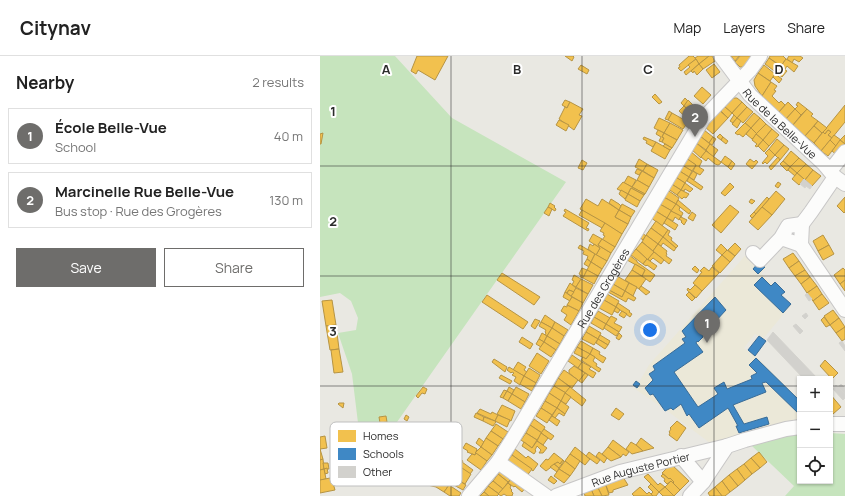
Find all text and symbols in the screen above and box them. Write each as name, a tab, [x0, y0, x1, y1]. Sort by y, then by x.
text: Citynav	[20, 15, 91, 41]
text: Map	[673, 18, 701, 37]
text: Layers	[723, 18, 765, 37]
text: Share	[787, 18, 825, 37]
text: A	[382, 60, 391, 78]
text: B	[513, 60, 521, 78]
text: C	[643, 60, 653, 78]
text: D	[774, 60, 784, 78]
text: Nearby	[16, 71, 74, 94]
text: 2 results	[252, 73, 304, 91]
street label: Rue de la Belle-Vue	[740, 85, 821, 162]
text: 1	[330, 102, 336, 120]
pin: 2	[682, 104, 708, 137]
text: École Belle-Vue	[55, 117, 167, 138]
text: 1	[27, 127, 33, 145]
text: 40 m	[274, 127, 303, 145]
text: School	[55, 138, 96, 156]
text: Marcinelle Rue Belle-Vue	[55, 181, 234, 202]
text: 2	[26, 191, 34, 209]
text: 130 m	[269, 191, 303, 209]
text: Bus stop · Rue des Grogères	[55, 202, 222, 220]
text: 2	[329, 212, 337, 230]
street label: Rue des Grogères	[573, 245, 632, 330]
button: Save	[16, 248, 156, 287]
button: Share	[164, 248, 304, 287]
pin: 1	[694, 310, 720, 343]
your location	[640, 320, 660, 340]
text: 3	[329, 322, 337, 340]
map controls	[797, 376, 833, 484]
button: +	[797, 376, 833, 412]
button: −	[797, 412, 833, 448]
legend	[330, 422, 462, 486]
text: Homes	[363, 428, 399, 443]
text: Schools	[363, 446, 404, 461]
street label: Rue Auguste Portier	[589, 448, 691, 490]
button: locate	[797, 448, 833, 484]
text: Other	[363, 464, 392, 479]

